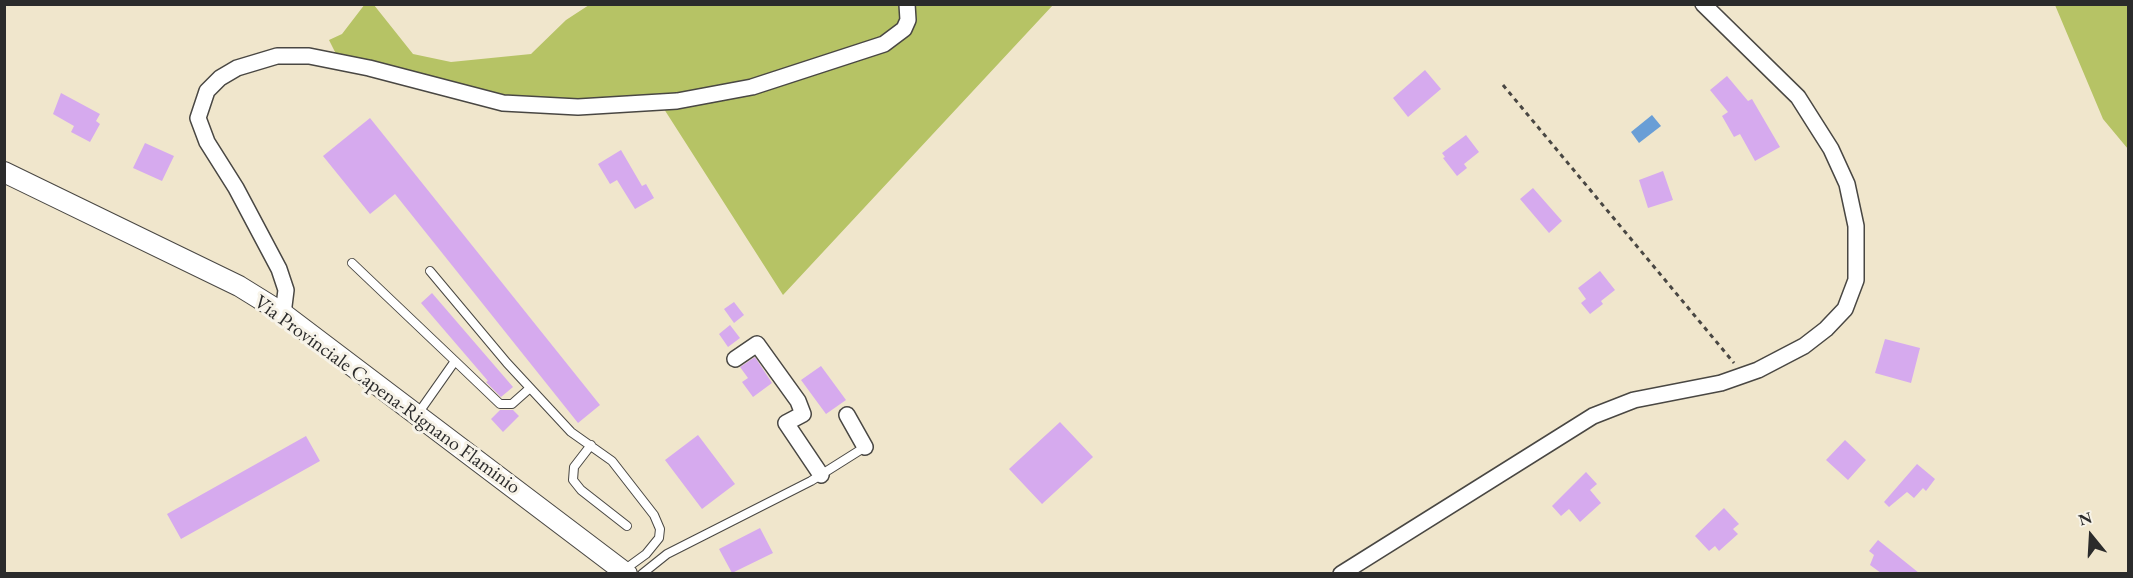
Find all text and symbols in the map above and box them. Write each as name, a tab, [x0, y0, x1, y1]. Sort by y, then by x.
street label: Via Provinciale Capena-Rignano Flaminio	[249, 290, 525, 500]
north arrow	[2061, 506, 2121, 566]
text: N	[2076, 506, 2095, 530]

